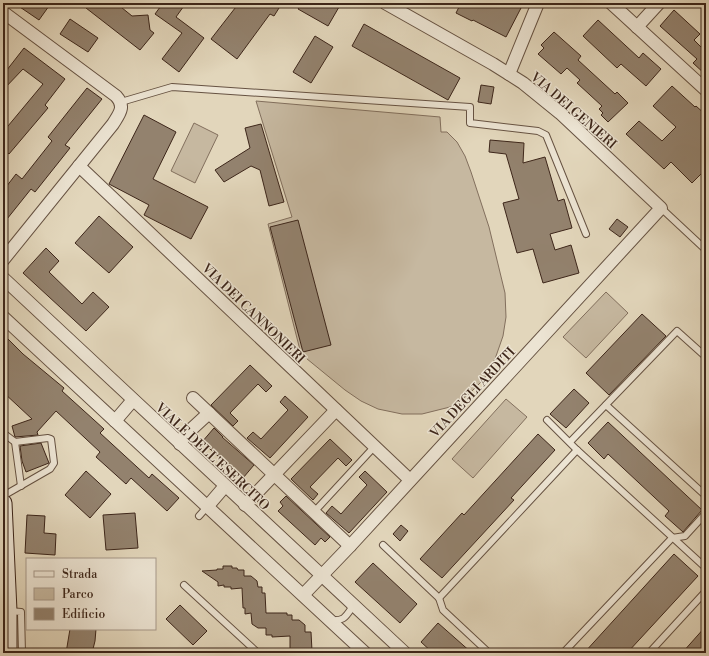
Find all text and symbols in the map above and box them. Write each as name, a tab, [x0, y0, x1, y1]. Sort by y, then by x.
street label: VIA DEI GENIERI	[526, 68, 620, 152]
street label: VIA DEI CANNONIERI	[198, 260, 308, 367]
street label: VIA DEGLI ARDITI	[426, 344, 519, 442]
street label: VIALE DELL'ESERCITO	[151, 399, 273, 514]
legend	[26, 558, 156, 630]
text: Strada	[62, 567, 98, 582]
text: Parco	[62, 587, 94, 602]
text: Edificio	[62, 607, 105, 622]

